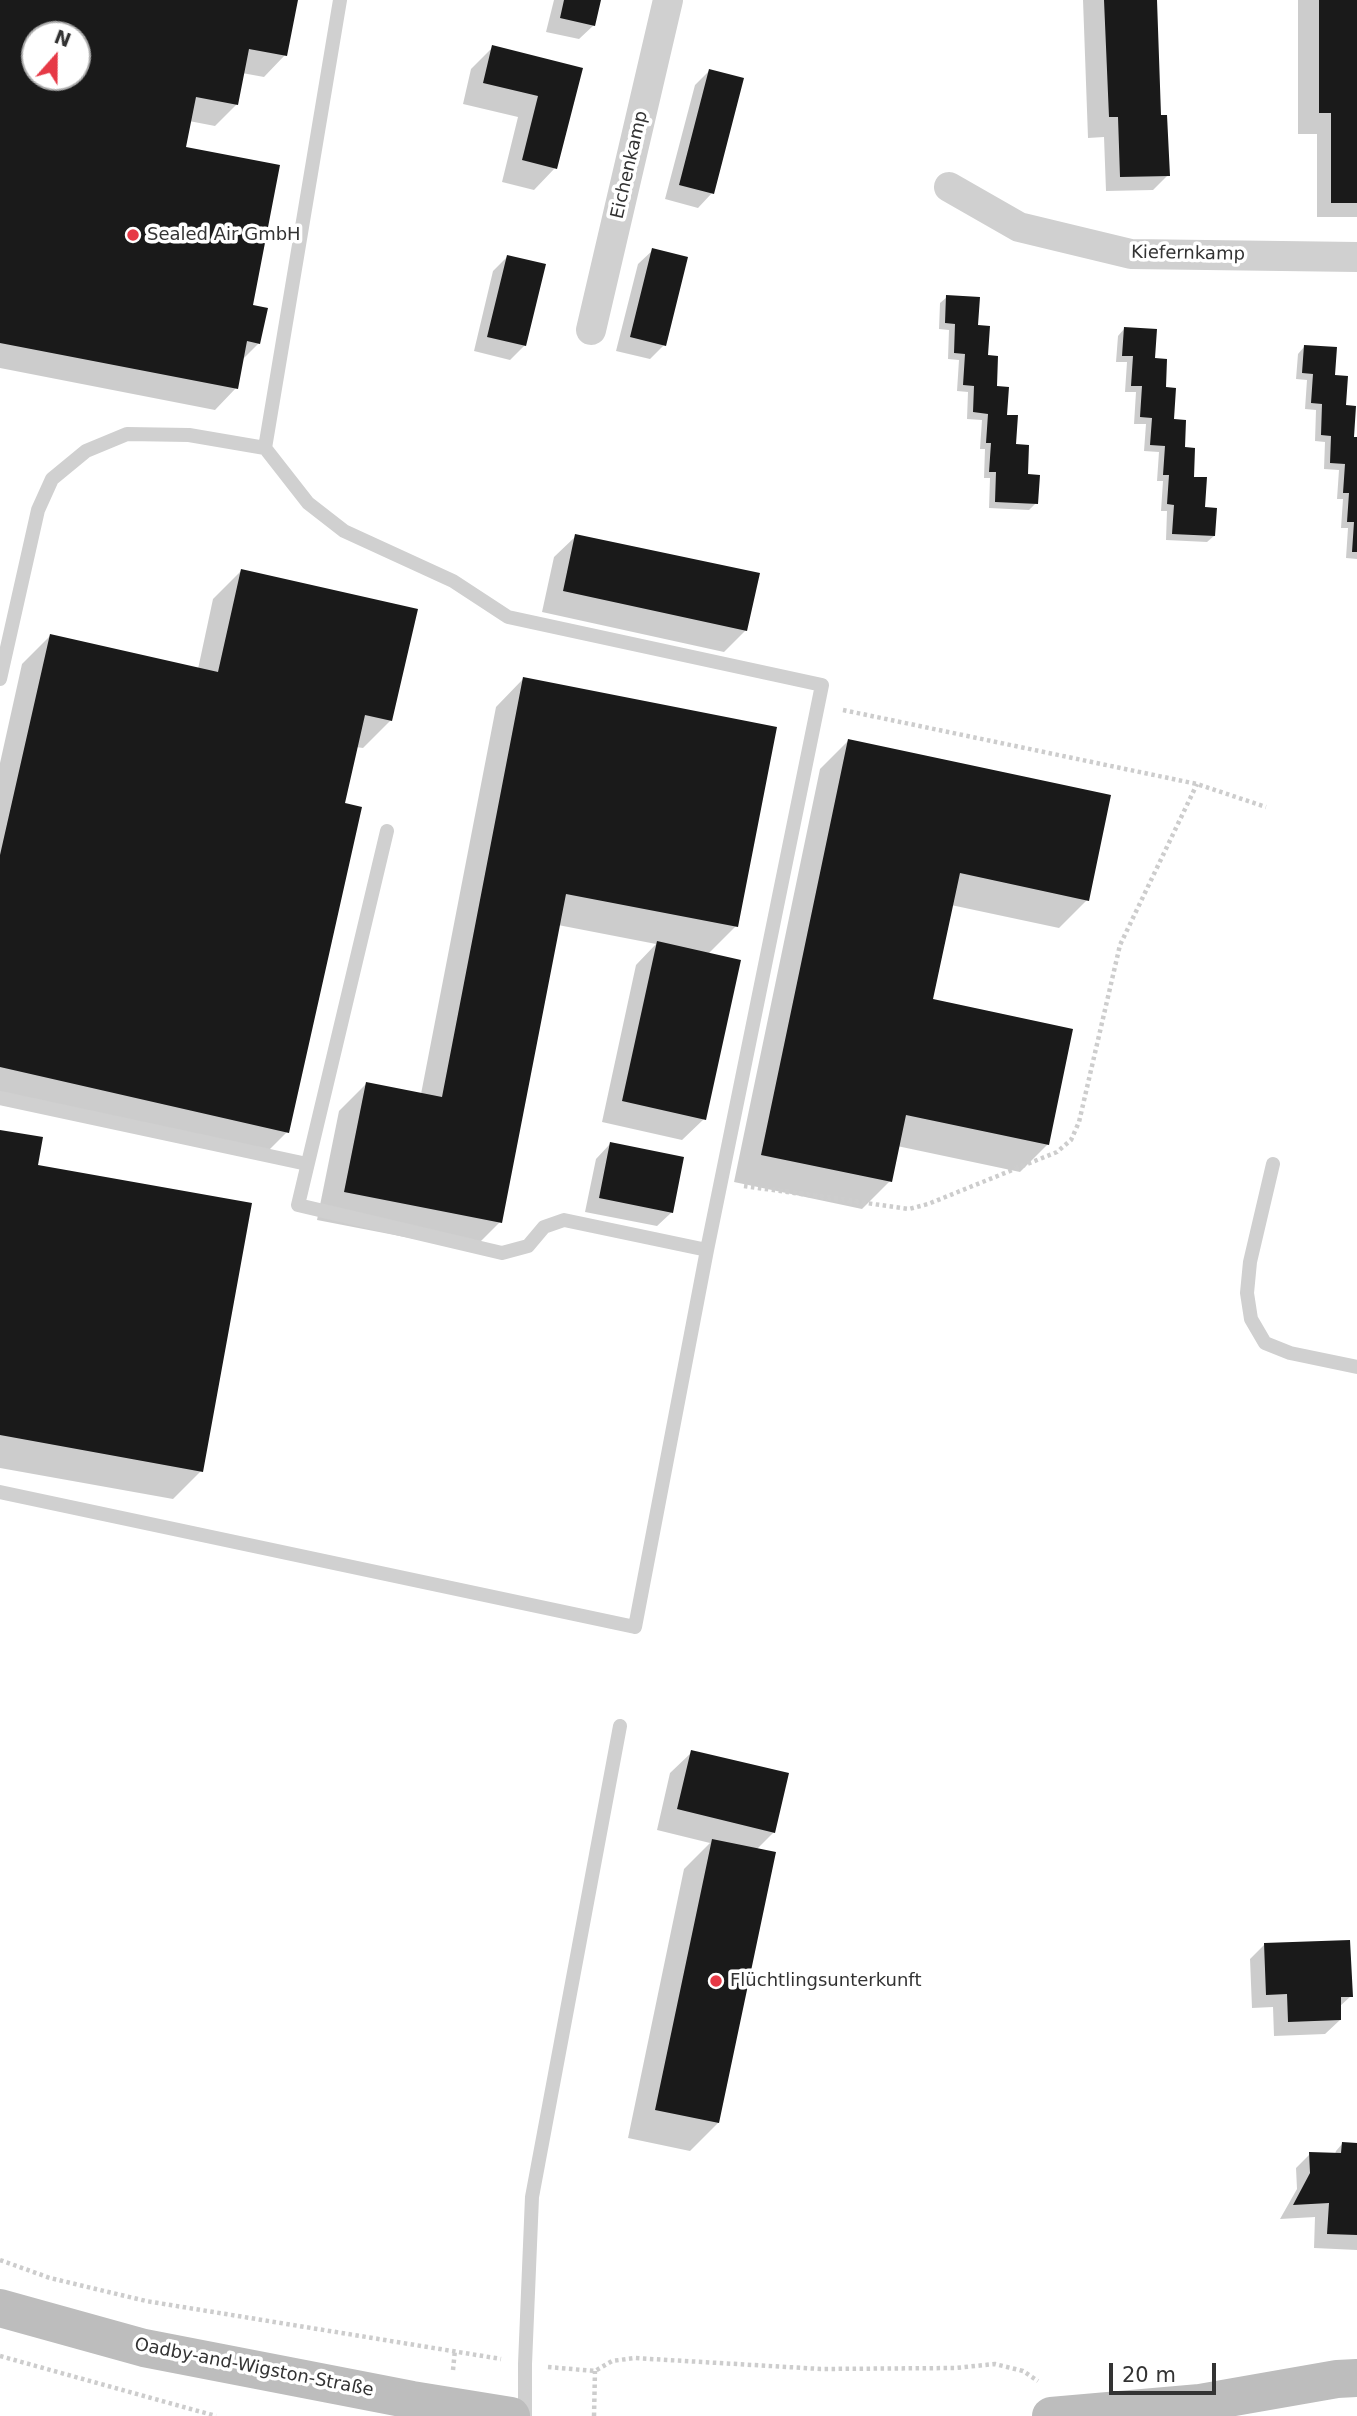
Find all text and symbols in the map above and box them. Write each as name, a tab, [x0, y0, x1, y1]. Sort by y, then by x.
north arrow	[21, 21, 91, 91]
text: N	[51, 25, 74, 51]
street label: Eichenkamp	[607, 109, 653, 221]
place label: Sealed Air GmbH	[147, 224, 301, 246]
marker: Sealed Air GmbH	[125, 227, 141, 243]
street label: Kiefernkamp	[1131, 242, 1245, 266]
place label: Flüchtlingsunterkunft	[730, 1970, 921, 1992]
marker: Flüchtlingsunterkunft	[708, 1973, 724, 1989]
street label: Oadby-and-Wigston-Straße	[133, 2334, 375, 2402]
scale bar	[1112, 2350, 1219, 2394]
text: 20 m	[1122, 2363, 1176, 2387]

